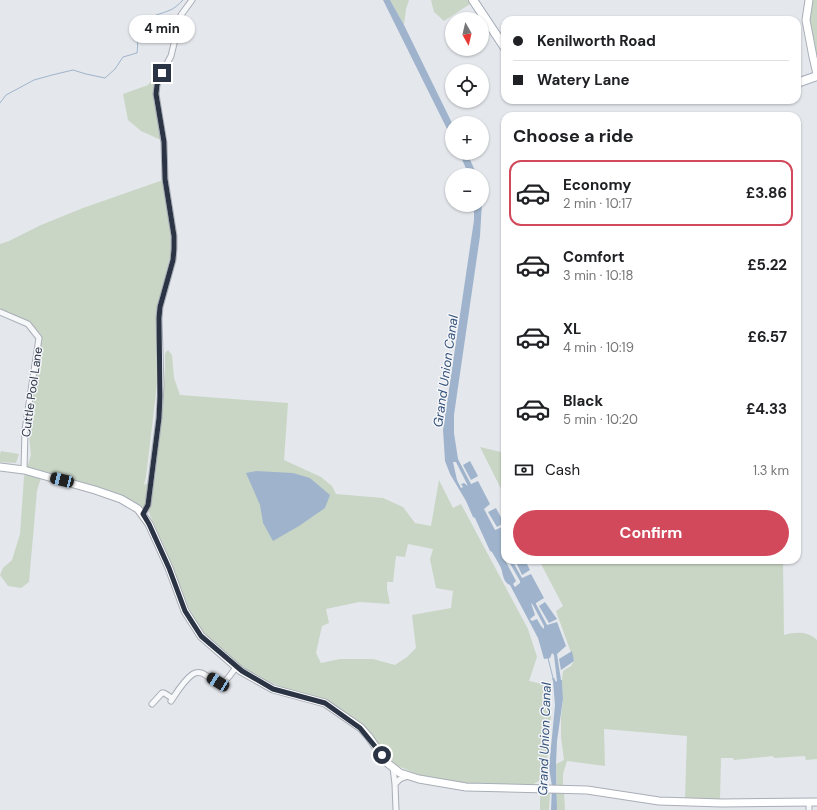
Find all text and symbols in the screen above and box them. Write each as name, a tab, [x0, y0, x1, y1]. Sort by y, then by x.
north arrow	[445, 12, 489, 56]
map controls	[445, 12, 489, 212]
callout: 4 min	[129, 15, 195, 43]
text: 4 min	[144, 20, 180, 37]
text: Kenilworth Road	[537, 31, 656, 51]
route end	[153, 64, 171, 82]
button: locate	[445, 64, 489, 108]
text: Watery Lane	[537, 70, 630, 90]
button: +	[445, 116, 489, 160]
text: Choose a ride	[513, 124, 634, 148]
button: −	[445, 168, 489, 212]
icon: car	[515, 175, 551, 211]
text: Economy	[563, 175, 631, 195]
text: £3.86	[746, 183, 787, 203]
text: 2 min · 10:17	[563, 195, 632, 212]
icon: car	[515, 247, 551, 283]
text: Comfort	[563, 247, 624, 267]
text: £5.22	[747, 255, 787, 275]
text: 3 min · 10:18	[563, 267, 633, 284]
water label: Grand Union Canal	[429, 313, 462, 428]
icon: car	[515, 319, 551, 355]
text: XL	[563, 319, 581, 339]
text: £6.57	[748, 327, 787, 347]
text: 4 min · 10:19	[563, 339, 634, 356]
street label: Cuttle Pool Lane	[18, 346, 46, 438]
icon: car	[515, 391, 551, 427]
text: Black	[563, 391, 603, 411]
text: £4.33	[746, 399, 787, 419]
text: 5 min · 10:20	[563, 411, 638, 428]
icon: cash	[513, 459, 535, 481]
text: Cash	[545, 460, 580, 480]
text: 1.3 km	[753, 462, 789, 479]
car	[49, 471, 75, 489]
button: Confirm	[513, 510, 789, 556]
car	[205, 671, 231, 693]
water label: Grand Union Canal	[534, 681, 555, 796]
route start	[373, 746, 391, 764]

